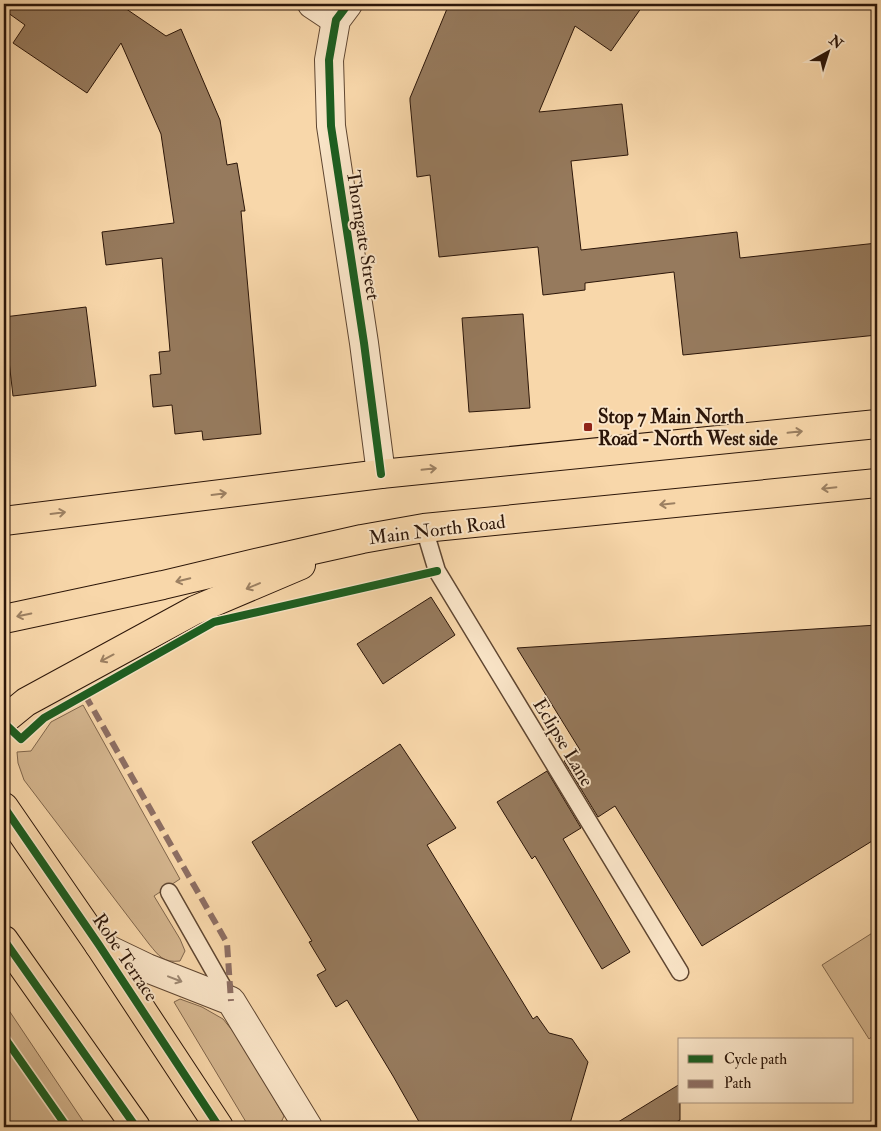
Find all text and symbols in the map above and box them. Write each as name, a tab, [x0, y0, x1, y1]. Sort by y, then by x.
north arrow	[804, 28, 854, 78]
text: N	[825, 31, 846, 53]
street label: Thorngate Street	[341, 169, 385, 302]
place label: Stop 7 Main North Road - North West side	[598, 405, 778, 451]
marker: Stop 7 Main North Road - North West side	[582, 421, 594, 433]
one-way arrow	[787, 427, 803, 437]
one-way arrow	[421, 464, 437, 474]
one-way arrow	[821, 483, 837, 493]
one-way arrow	[211, 489, 227, 499]
one-way arrow	[659, 499, 675, 509]
one-way arrow	[50, 508, 66, 518]
street label: Main North Road	[367, 510, 507, 550]
one-way arrow	[175, 576, 191, 585]
one-way arrow	[246, 581, 261, 591]
one-way arrow	[16, 610, 32, 620]
one-way arrow	[100, 653, 115, 663]
street label: Eclipse Lane	[527, 694, 599, 792]
street label: Robe Terrace	[87, 909, 163, 1006]
one-way arrow	[167, 975, 182, 984]
legend	[678, 1038, 854, 1104]
text: Cycle path	[724, 1050, 787, 1070]
text: Path	[724, 1074, 751, 1093]

